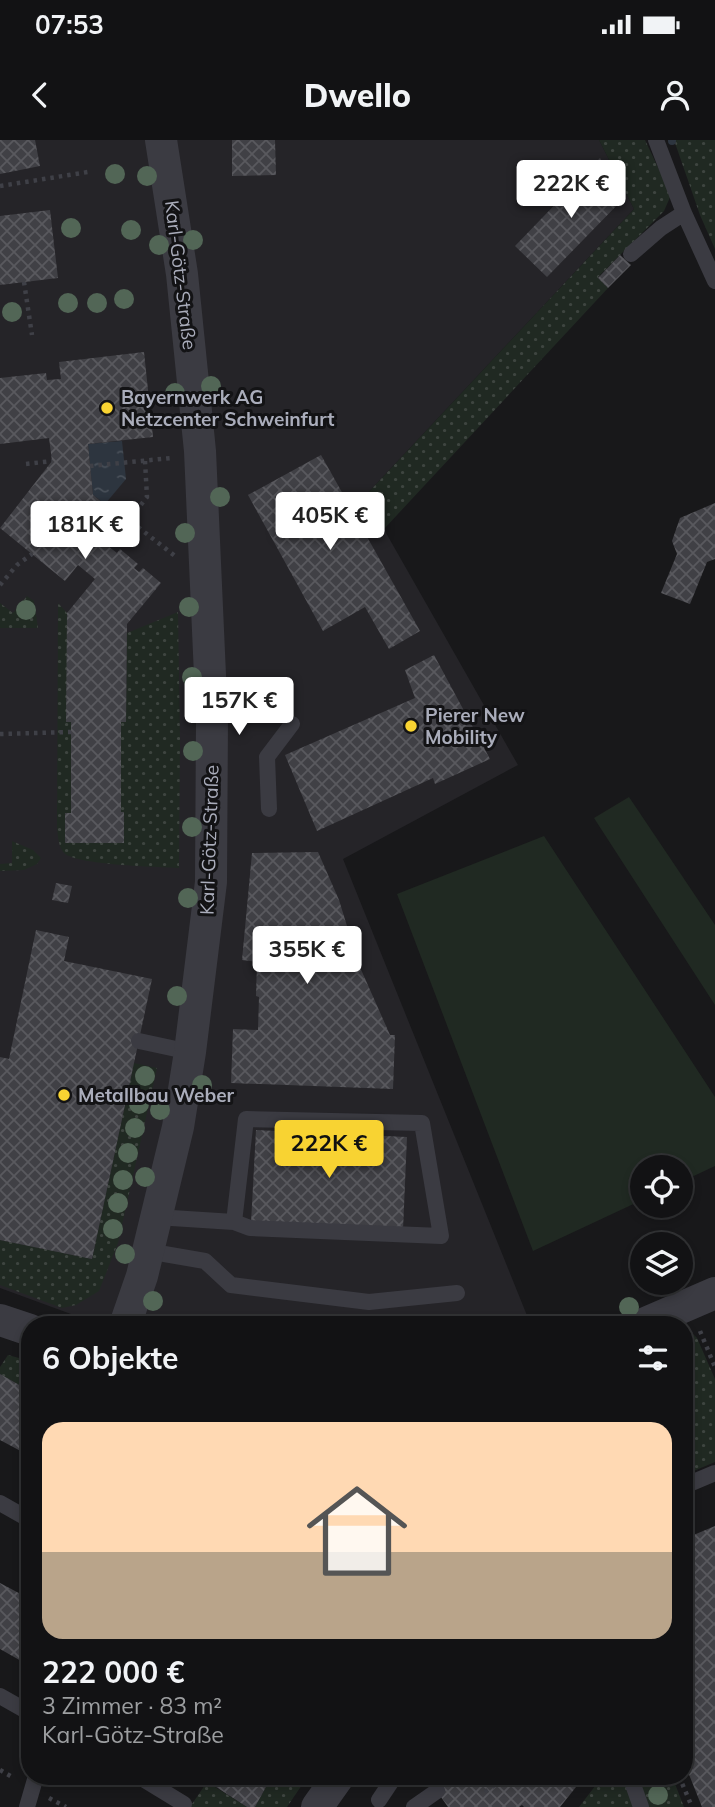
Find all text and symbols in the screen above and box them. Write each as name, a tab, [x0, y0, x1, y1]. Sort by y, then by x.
text: 07:53	[35, 8, 104, 41]
text: Dwello	[304, 75, 411, 115]
icon: back	[21, 76, 59, 114]
icon: person	[656, 76, 694, 114]
pin: 222K €	[514, 160, 628, 220]
text: 222K €	[533, 168, 609, 197]
street label: Karl-Götz-Straße	[160, 199, 202, 351]
place label: Bayernwerk AG Netzcenter Schweinfurt	[121, 385, 334, 431]
marker: Bayernwerk AG Netzcenter Schweinfurt	[99, 400, 115, 416]
pin: 405K €	[273, 492, 387, 552]
text: 405K €	[292, 500, 368, 529]
pin: 181K €	[28, 502, 142, 561]
text: 181K €	[47, 509, 123, 538]
pin: 157K €	[182, 678, 296, 737]
text: 157K €	[201, 685, 277, 714]
place label: Pierer New Mobility	[425, 703, 525, 749]
marker: Pierer New Mobility	[403, 718, 419, 734]
street label: Karl-Götz-Straße	[194, 765, 224, 915]
pin: 355K €	[250, 926, 364, 986]
text: 355K €	[269, 934, 345, 963]
place label: Metallbau Weber	[78, 1083, 235, 1107]
marker: Metallbau Weber	[56, 1087, 72, 1103]
pin: 222K €	[272, 1121, 386, 1180]
text: 222K €	[291, 1128, 367, 1157]
map controls	[630, 1155, 693, 1295]
button: locate	[630, 1155, 693, 1218]
button: layers	[630, 1232, 693, 1295]
text: 6 Objekte	[42, 1339, 178, 1377]
icon: filters	[634, 1339, 672, 1377]
icon: home	[294, 1468, 420, 1594]
text: 222 000 €	[42, 1653, 184, 1691]
text: 3 Zimmer · 83 m²	[42, 1691, 222, 1720]
text: Karl-Götz-Straße	[42, 1720, 224, 1749]

